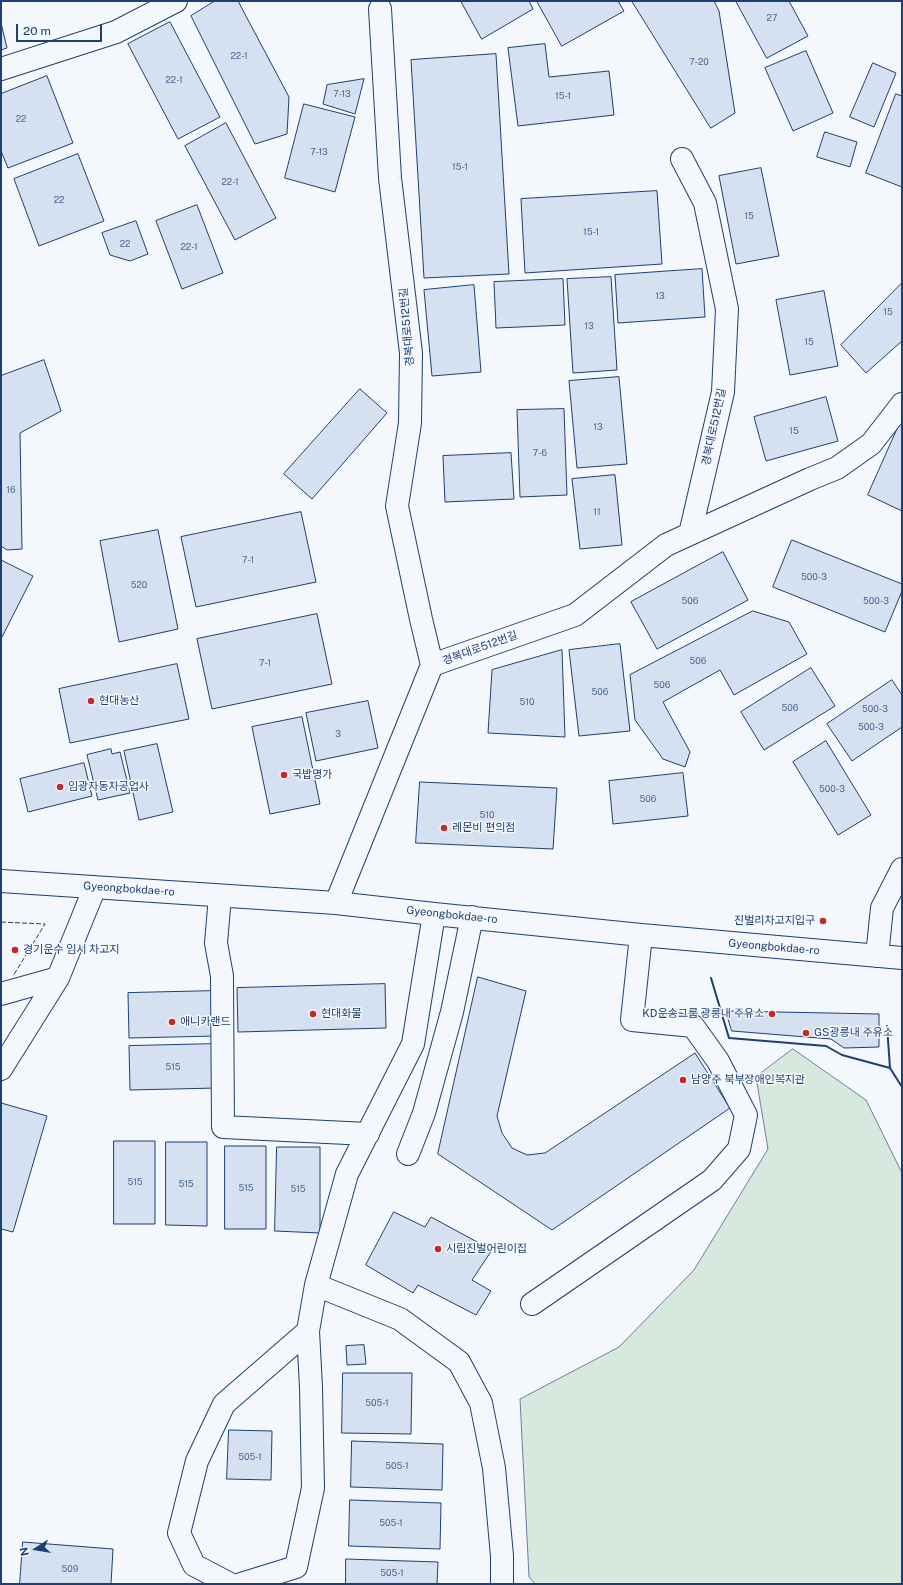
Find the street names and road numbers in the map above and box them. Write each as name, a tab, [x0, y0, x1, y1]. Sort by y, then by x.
street label: 경복대로512번길	[397, 287, 417, 367]
street label: 경복대로512번길	[699, 387, 729, 467]
street label: 경복대로512번길	[441, 628, 519, 668]
street label: Gyeongbokdae-ro	[83, 879, 175, 899]
street label: Gyeongbokdae-ro	[406, 904, 498, 926]
street label: Gyeongbokdae-ro	[728, 936, 820, 958]

